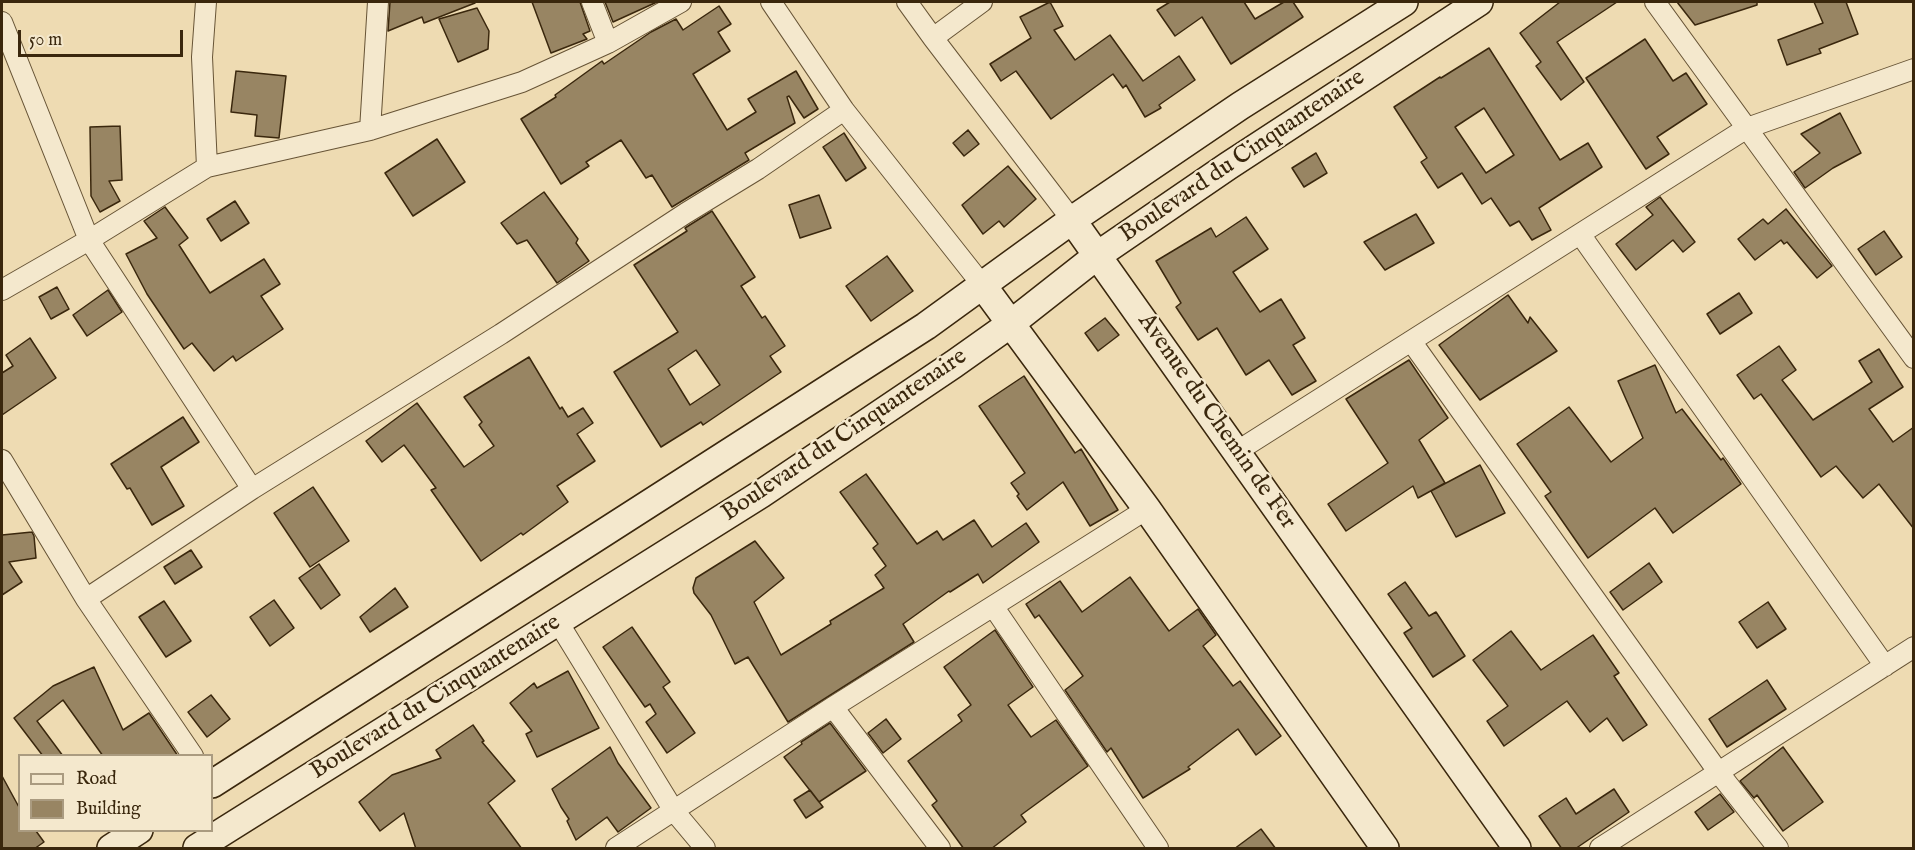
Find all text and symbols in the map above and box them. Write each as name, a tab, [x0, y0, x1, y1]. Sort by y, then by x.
scale bar	[21, 18, 186, 56]
text: 50 m	[29, 29, 62, 52]
street label: Boulevard du Cinquantenaire	[1115, 64, 1371, 250]
street label: Avenue du Chemin de Fer	[1131, 309, 1301, 535]
street label: Boulevard du Cinquantenaire	[717, 343, 973, 529]
street label: Boulevard du Cinquantenaire	[306, 609, 566, 787]
legend	[18, 754, 213, 832]
text: Road	[76, 768, 117, 791]
text: Building	[76, 798, 141, 821]

